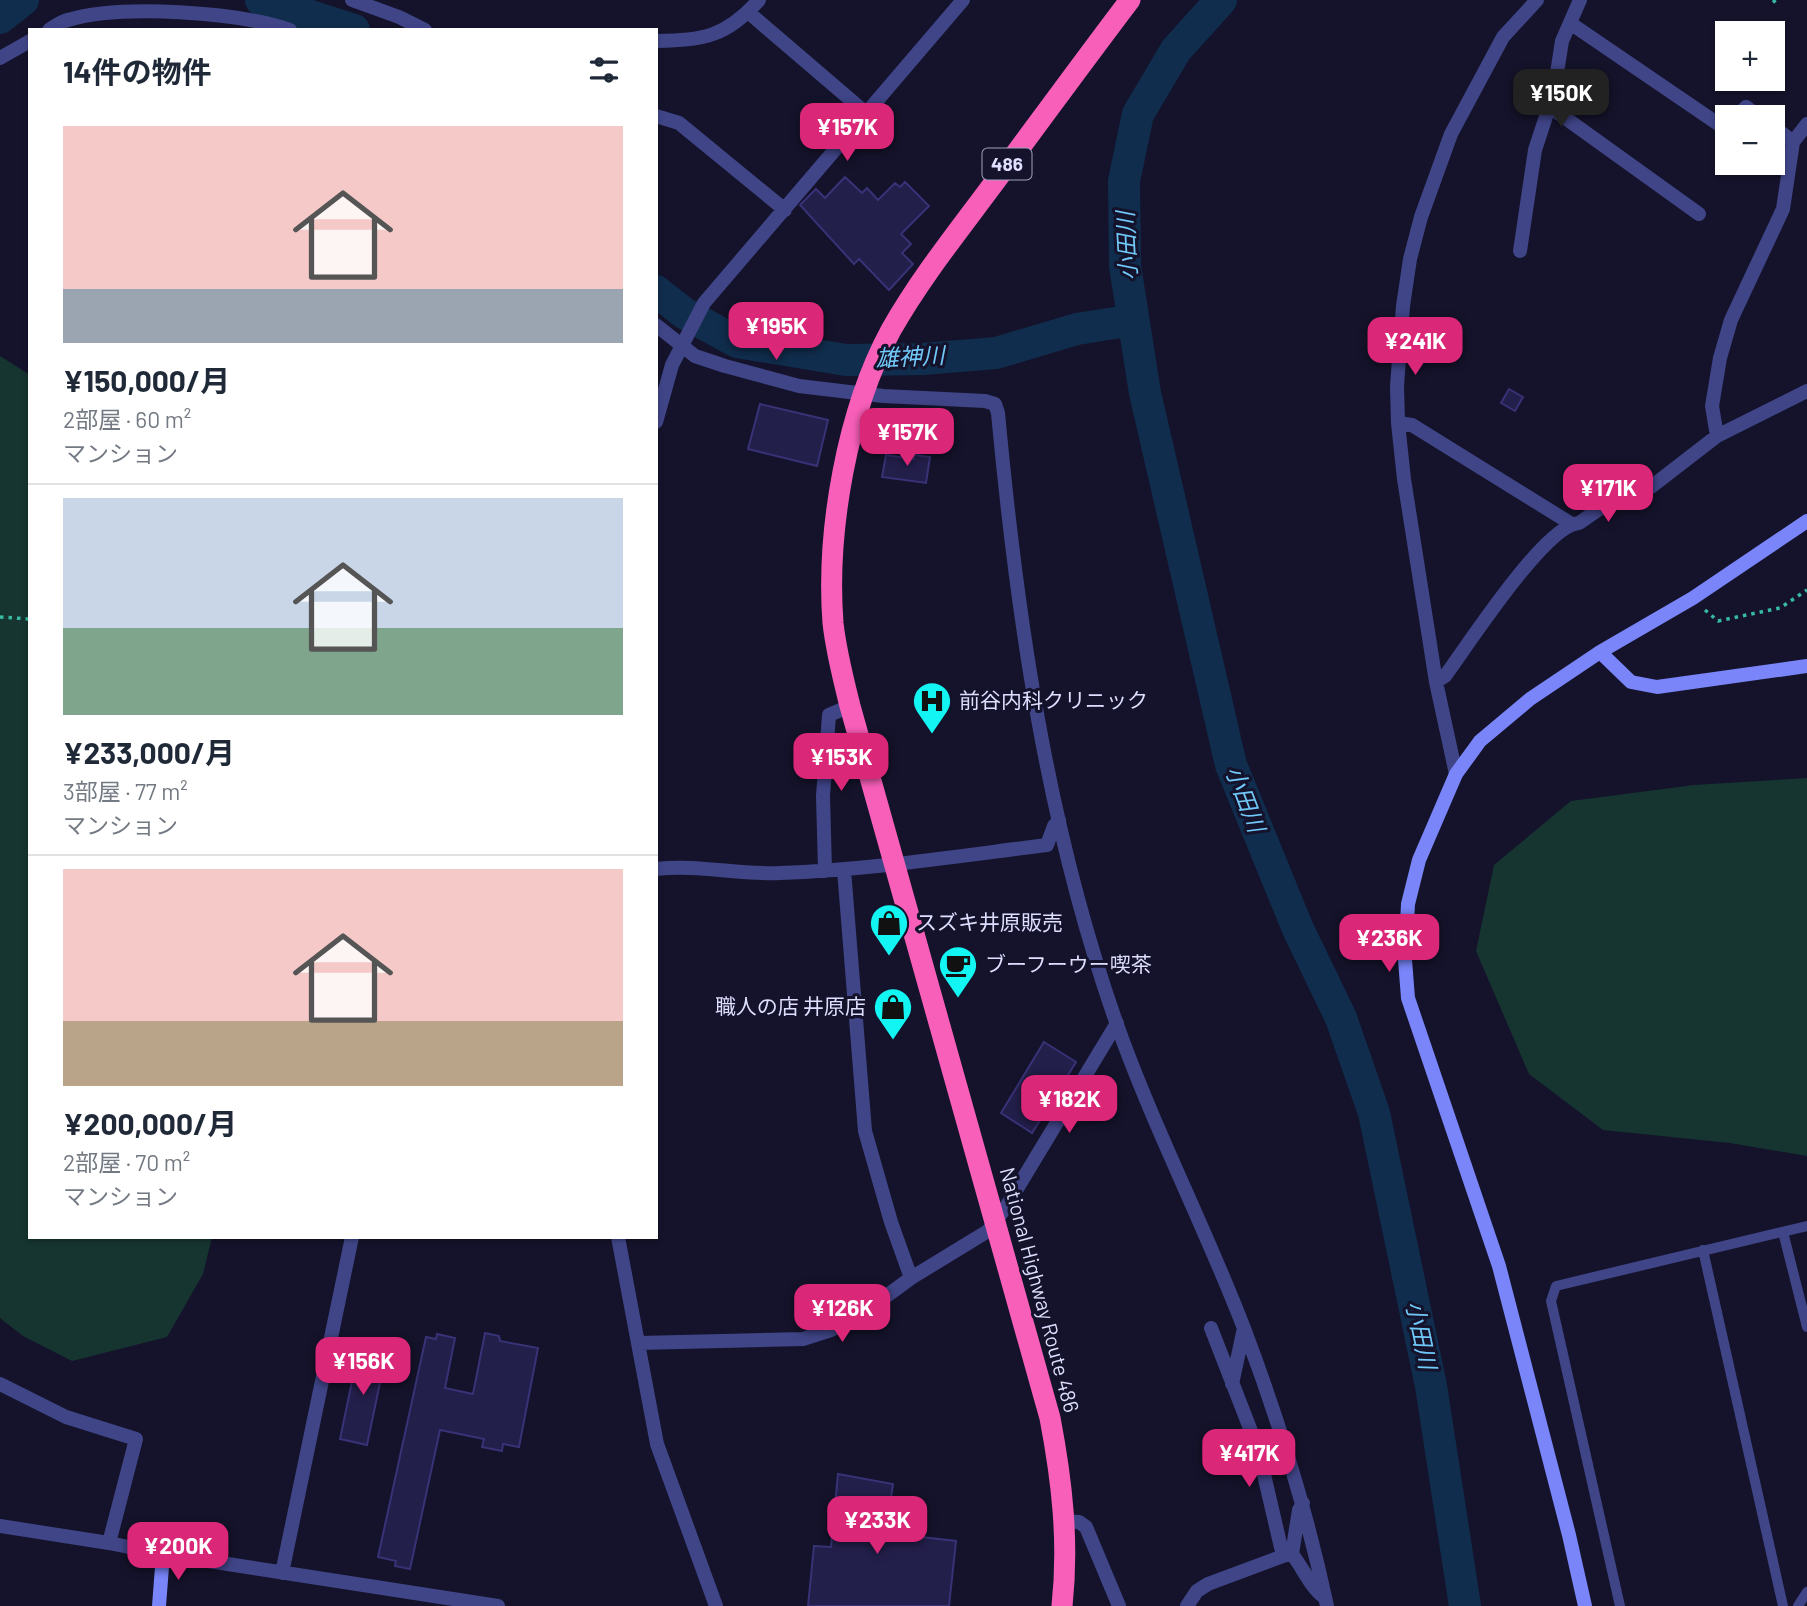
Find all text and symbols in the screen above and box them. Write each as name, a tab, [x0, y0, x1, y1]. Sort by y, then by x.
map controls	[1715, 21, 1785, 175]
button: +	[1715, 21, 1785, 91]
icon: filters	[585, 51, 623, 89]
text: 14件の物件	[63, 53, 212, 89]
pin: ¥150K	[1512, 69, 1610, 129]
text: ¥150K	[1529, 78, 1593, 106]
pin: ¥157K	[798, 104, 896, 163]
button: −	[1715, 105, 1785, 175]
text: ¥157K	[816, 112, 878, 140]
road number: 486	[982, 148, 1032, 180]
icon: home	[280, 172, 406, 298]
water label: 小田川	[1110, 208, 1142, 281]
pin: ¥195K	[727, 302, 825, 362]
text: ¥195K	[745, 311, 807, 339]
pin: ¥241K	[1366, 318, 1464, 377]
text: ¥241K	[1384, 326, 1446, 354]
water label: 雄神川	[875, 340, 948, 372]
text: ¥150,000/月	[63, 362, 230, 398]
text: 2部屋 · 60 m²	[63, 405, 191, 433]
pin: ¥157K	[858, 408, 956, 468]
text: ¥157K	[876, 417, 938, 445]
text: マンション	[63, 439, 178, 467]
pin: ¥171K	[1559, 464, 1657, 524]
text: ¥171K	[1579, 473, 1637, 501]
icon: home	[280, 544, 406, 670]
hospital icon: 前谷内科クリニック	[911, 680, 953, 735]
place label: 前谷内科クリニック	[959, 687, 1148, 712]
text: ¥233,000/月	[63, 734, 235, 770]
pin: ¥153K	[792, 734, 890, 793]
text: ¥153K	[809, 742, 873, 770]
water label: 小田川	[1220, 761, 1272, 839]
text: 3部屋 · 77 m²	[63, 777, 188, 805]
text: マンション	[63, 811, 178, 839]
shop icon: スズキ井原販売	[868, 902, 910, 957]
place label: スズキ井原販売	[916, 909, 1063, 934]
pin: ¥236K	[1340, 914, 1438, 974]
icon: home	[280, 915, 406, 1041]
text: ¥236K	[1355, 923, 1423, 951]
cafe icon: ブーフーウー喫茶	[937, 944, 979, 999]
place label: ブーフーウー喫茶	[985, 951, 1152, 976]
shop icon: 職人の店 井原店	[872, 986, 914, 1041]
place label: 職人の店 井原店	[715, 993, 866, 1018]
pin: ¥182K	[1020, 1076, 1118, 1135]
text: ¥182K	[1037, 1084, 1101, 1112]
text: ¥200,000/月	[63, 1105, 237, 1141]
text: 2部屋 · 70 m²	[63, 1148, 190, 1176]
street label: National Highway Route 486	[996, 1164, 1085, 1415]
text: マンション	[63, 1182, 178, 1210]
pin: ¥126K	[793, 1284, 891, 1344]
text: ¥126K	[810, 1293, 874, 1321]
water label: 小田川	[1401, 1298, 1443, 1374]
pin: ¥156K	[314, 1338, 412, 1397]
text: ¥156K	[331, 1346, 395, 1374]
pin: ¥417K	[1200, 1430, 1298, 1489]
text: ¥417K	[1218, 1438, 1280, 1466]
pin: ¥233K	[828, 1496, 926, 1556]
text: ¥233K	[843, 1505, 911, 1533]
pin: ¥200K	[129, 1522, 227, 1582]
text: ¥200K	[143, 1531, 213, 1559]

